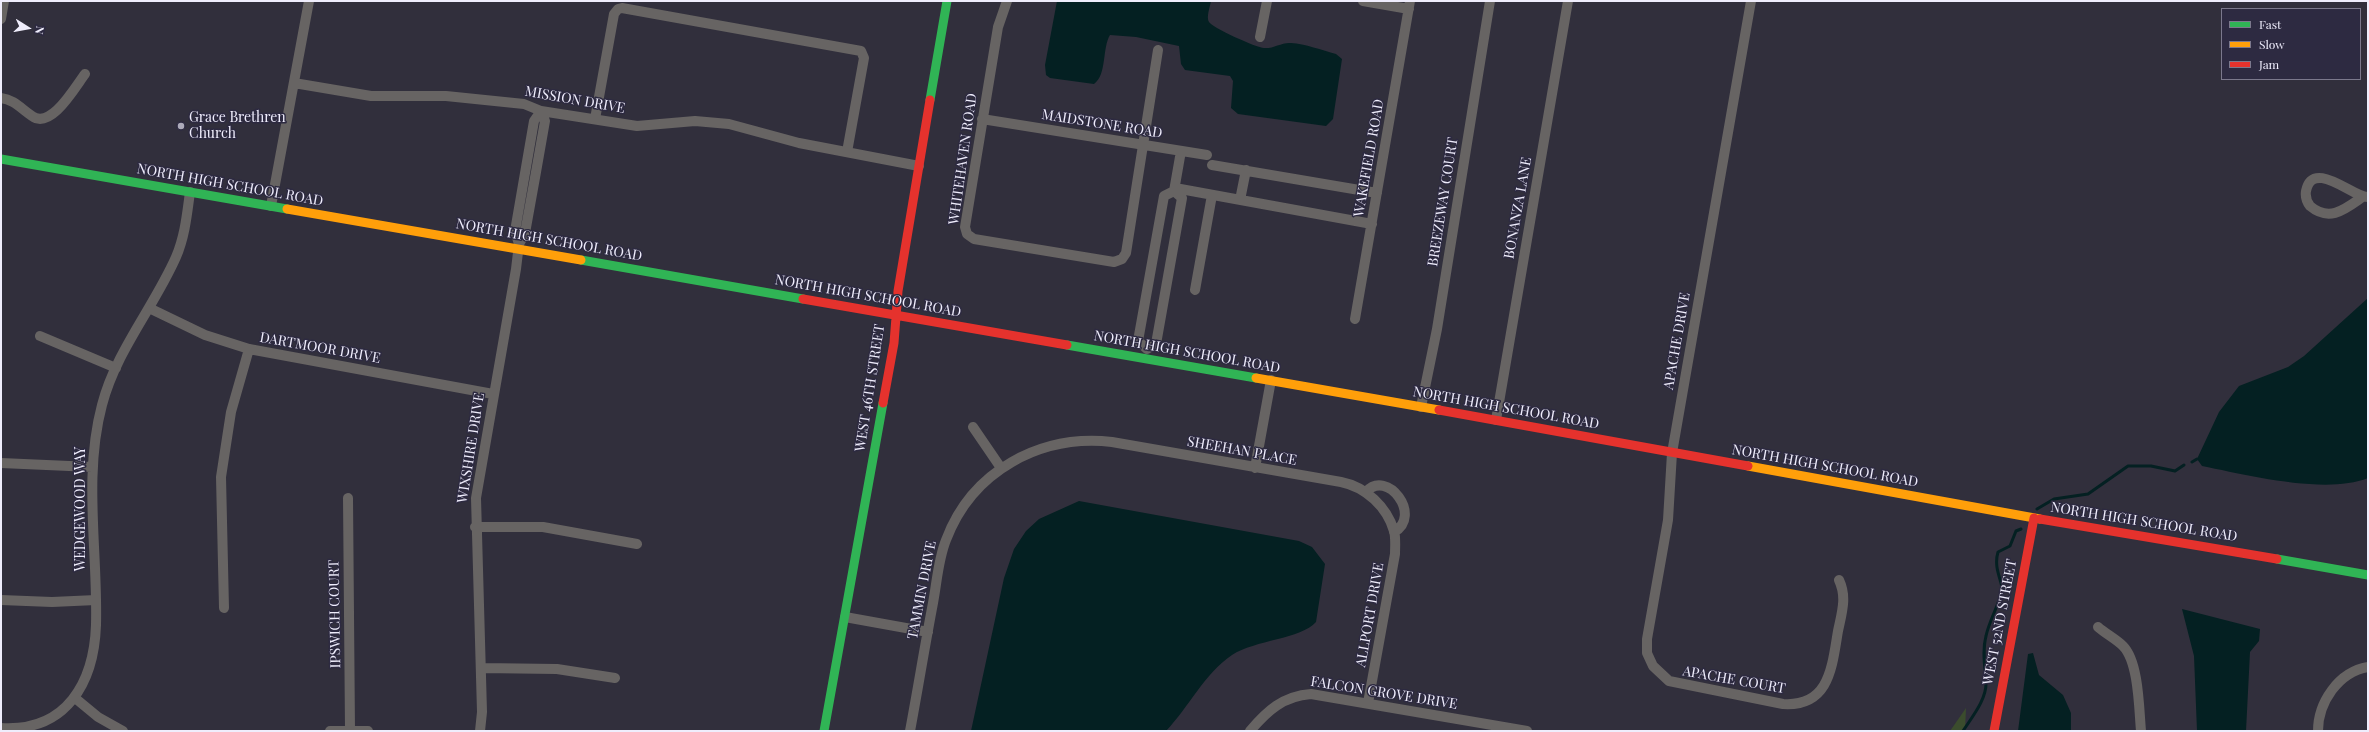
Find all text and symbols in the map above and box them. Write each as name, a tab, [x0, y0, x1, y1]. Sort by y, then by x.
north arrow	[8, 8, 48, 48]
legend	[2221, 8, 2361, 80]
text: Fast	[2259, 16, 2281, 32]
text: N	[32, 25, 48, 36]
text: Slow	[2259, 36, 2285, 52]
text: Jam	[2259, 56, 2279, 72]
street label: MISSION DRIVE	[524, 83, 626, 117]
street label: WHITEHAVEN ROAD	[945, 92, 981, 226]
street label: WAKEFIELD ROAD	[1350, 98, 1388, 218]
street label: MAIDSTONE ROAD	[1040, 106, 1164, 142]
place label: Grace Brethren Church	[189, 110, 286, 142]
marker: Grace Brethren Church	[176, 121, 186, 131]
street label: BREEZEWAY COURT	[1424, 136, 1462, 268]
street label: BONANZA LANE	[1501, 156, 1535, 260]
street label: NORTH HIGH SCHOOL ROAD	[136, 160, 324, 210]
street label: NORTH HIGH SCHOOL ROAD	[455, 215, 643, 265]
street label: NORTH HIGH SCHOOL ROAD	[774, 271, 962, 321]
street label: APACHE DRIVE	[1660, 291, 1694, 391]
street label: WEST 46TH STREET	[852, 323, 888, 453]
street label: NORTH HIGH SCHOOL ROAD	[1093, 327, 1281, 377]
street label: DARTMOOR DRIVE	[258, 329, 382, 367]
street label: NORTH HIGH SCHOOL ROAD	[1412, 383, 1600, 433]
street label: WIXSHIRE DRIVE	[454, 392, 488, 504]
street label: SHEEHAN PLACE	[1186, 433, 1298, 469]
street label: NORTH HIGH SCHOOL ROAD	[1731, 441, 1919, 491]
street label: WEDGEWOOD WAY	[73, 447, 89, 571]
street label: NORTH HIGH SCHOOL ROAD	[2049, 499, 2239, 545]
street label: TAMMIN DRIVE	[904, 539, 940, 641]
street label: WEST 52ND STREET	[1980, 558, 2020, 686]
street label: IPSWICH COURT	[326, 560, 344, 668]
street label: ALLPORT DRIVE	[1353, 561, 1387, 669]
street label: APACHE COURT	[1681, 663, 1787, 697]
street label: FALCON GROVE DRIVE	[1309, 673, 1459, 713]

